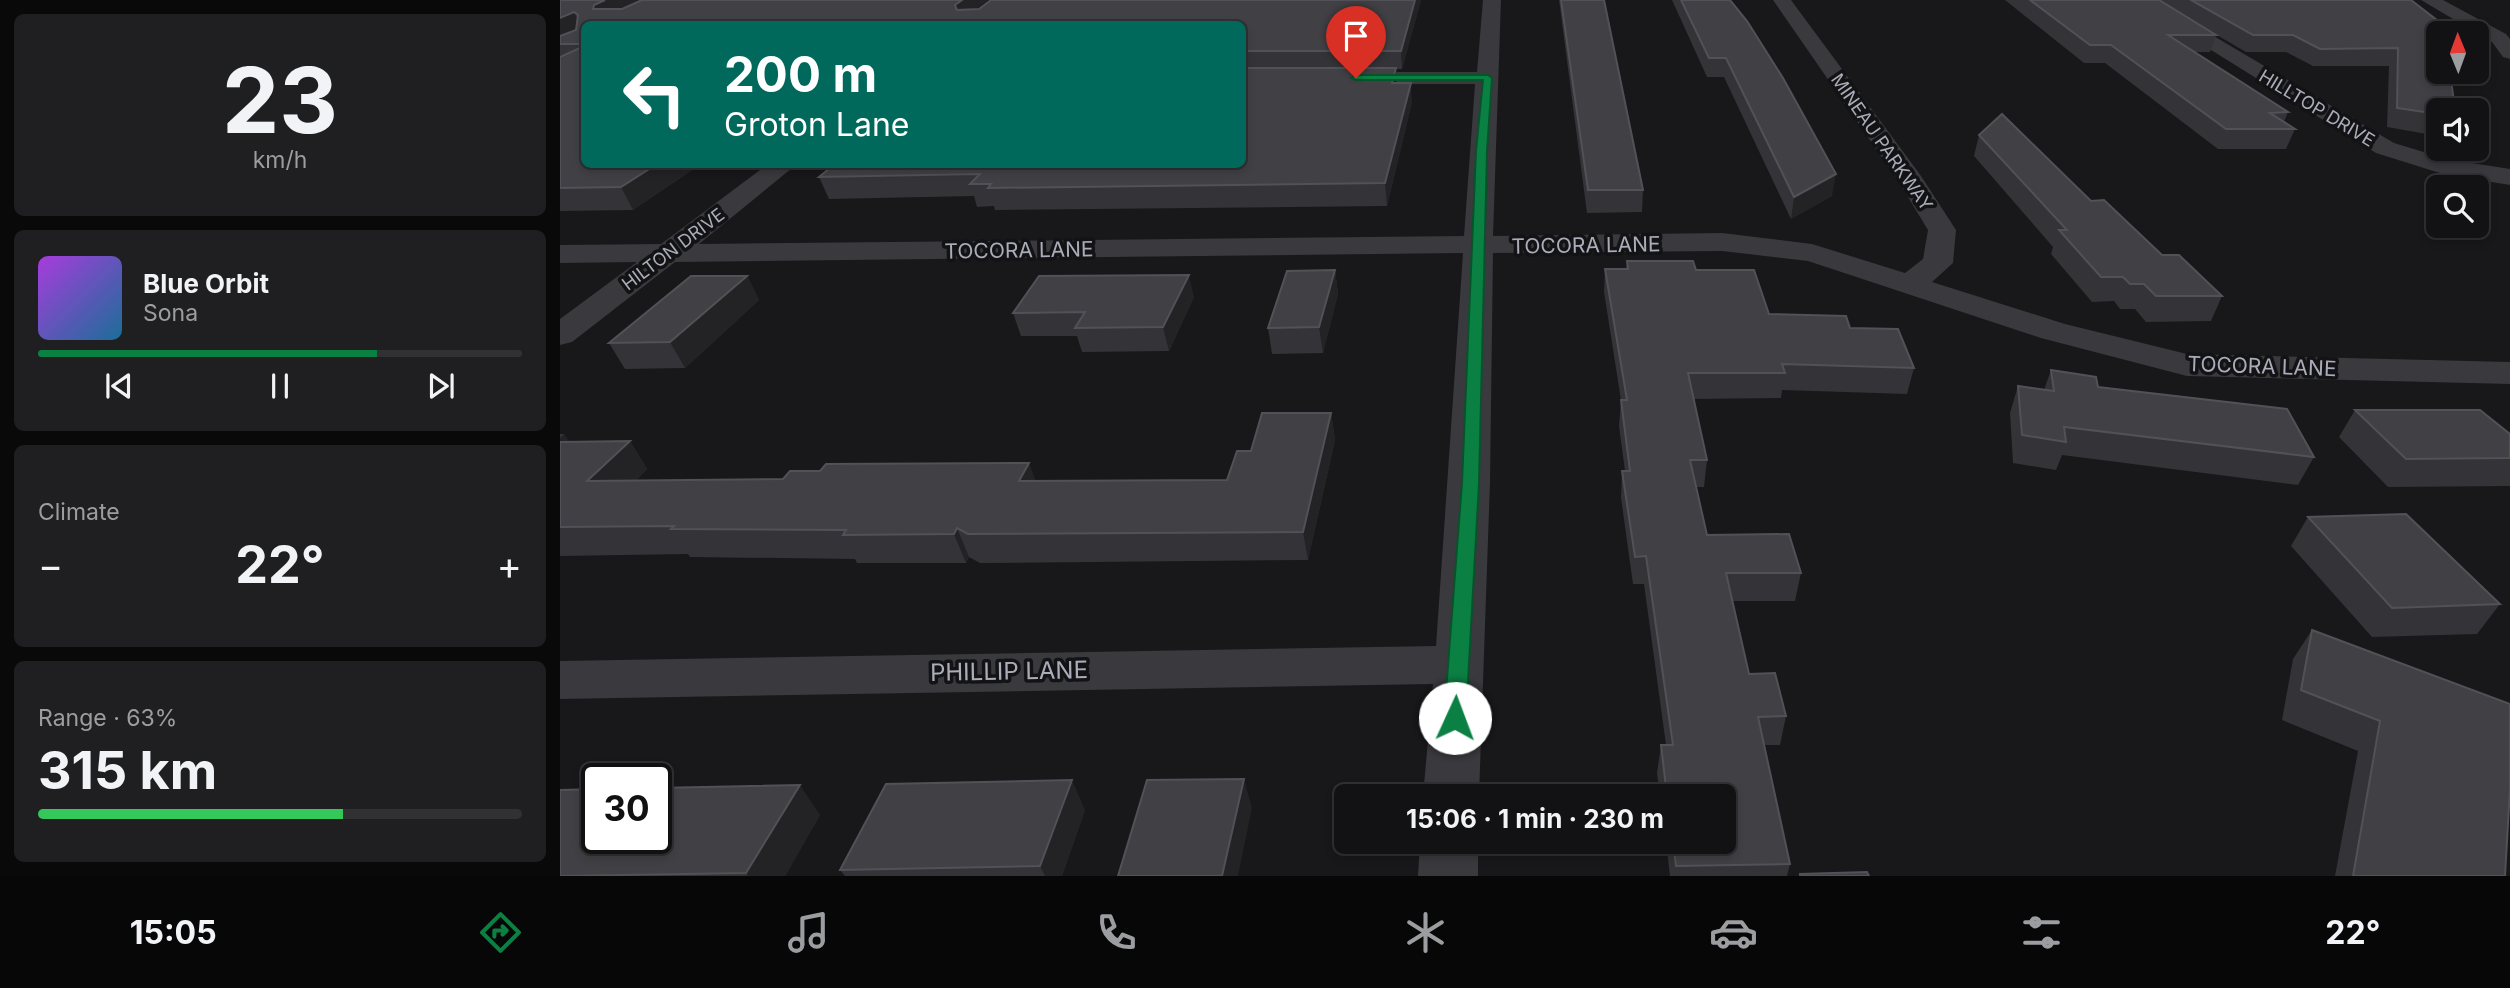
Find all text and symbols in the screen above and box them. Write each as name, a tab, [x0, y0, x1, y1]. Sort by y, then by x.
pin	[1326, 6, 1386, 78]
icon: arrive	[1337, 17, 1375, 55]
north arrow	[2426, 21, 2488, 84]
map controls	[2426, 21, 2489, 238]
text: 23	[222, 45, 338, 155]
text: 200 m	[724, 45, 877, 104]
icon: left	[609, 49, 700, 140]
street label: HILLTOP DRIVE	[2255, 65, 2379, 151]
street label: MINEAU PARKWAY	[1827, 70, 1937, 214]
button: sound	[2426, 98, 2489, 161]
text: Groton Lane	[724, 105, 909, 144]
text: km/h	[253, 146, 307, 174]
button: search	[2426, 175, 2489, 238]
street label: HILTON DRIVE	[618, 204, 728, 294]
street label: TOCORA LANE	[1511, 231, 1661, 259]
street label: TOCORA LANE	[944, 236, 1094, 264]
text: Blue Orbit	[143, 268, 269, 299]
text: Sona	[143, 299, 198, 327]
street label: TOCORA LANE	[2187, 351, 2337, 381]
icon: previous	[100, 367, 138, 405]
icon: pause	[261, 367, 299, 405]
icon: next	[422, 367, 460, 405]
text: Climate	[38, 498, 120, 526]
text: 22°	[235, 533, 325, 596]
text: −	[38, 542, 63, 588]
text: +	[497, 542, 522, 588]
street label: PHILLIP LANE	[930, 655, 1088, 687]
position arrow	[1418, 681, 1492, 755]
text: Range · 63%	[38, 704, 177, 732]
text: 315 km	[38, 739, 217, 802]
speed limit sign: 30	[581, 763, 672, 854]
text: 15:06 · 1 min · 230 m	[1406, 803, 1664, 834]
icon: directions	[476, 908, 525, 957]
icon: music	[784, 908, 833, 957]
icon: phone	[1092, 908, 1141, 957]
icon: climate	[1401, 908, 1450, 957]
icon: car	[1709, 908, 1758, 957]
icon: filters	[2017, 908, 2066, 957]
text: 15:05	[130, 913, 217, 952]
text: 22°	[2325, 913, 2380, 952]

